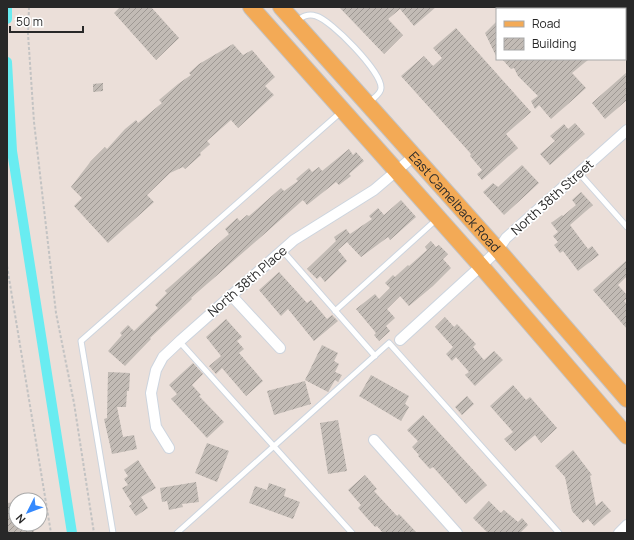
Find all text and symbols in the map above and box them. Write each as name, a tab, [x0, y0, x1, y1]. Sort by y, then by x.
scale bar	[10, 8, 83, 34]
legend	[496, 8, 626, 60]
text: 50 m	[16, 13, 43, 30]
text: Road	[532, 15, 560, 32]
text: Building	[532, 35, 576, 52]
street label: East Camelback Road	[405, 147, 505, 256]
street label: North 38th Street	[507, 155, 597, 239]
street label: North 38th Place	[203, 241, 291, 321]
north arrow	[8, 492, 48, 532]
text: N	[12, 511, 28, 527]

